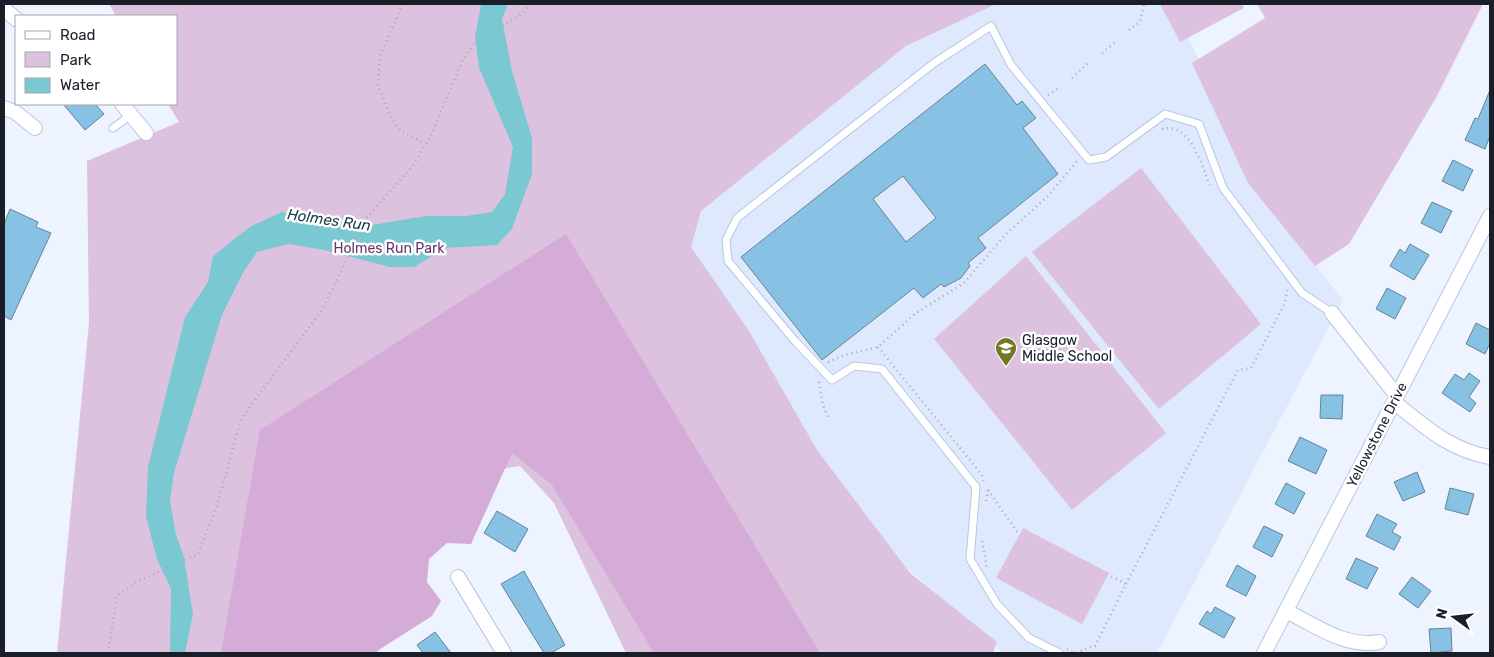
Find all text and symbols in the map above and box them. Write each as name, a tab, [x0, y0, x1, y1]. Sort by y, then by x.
legend	[15, 15, 178, 105]
text: Road	[60, 26, 96, 44]
text: Park	[60, 51, 91, 69]
text: Water	[60, 76, 100, 94]
water label: Holmes Run	[286, 205, 372, 235]
park label: Holmes Run Park	[334, 240, 445, 257]
place label: Glasgow Middle School	[1022, 332, 1112, 365]
school or university icon: Glasgow Middle School	[994, 336, 1018, 367]
street label: Yellowstone Drive	[1343, 380, 1411, 490]
north arrow	[1429, 592, 1479, 642]
text: N	[1432, 607, 1451, 621]

